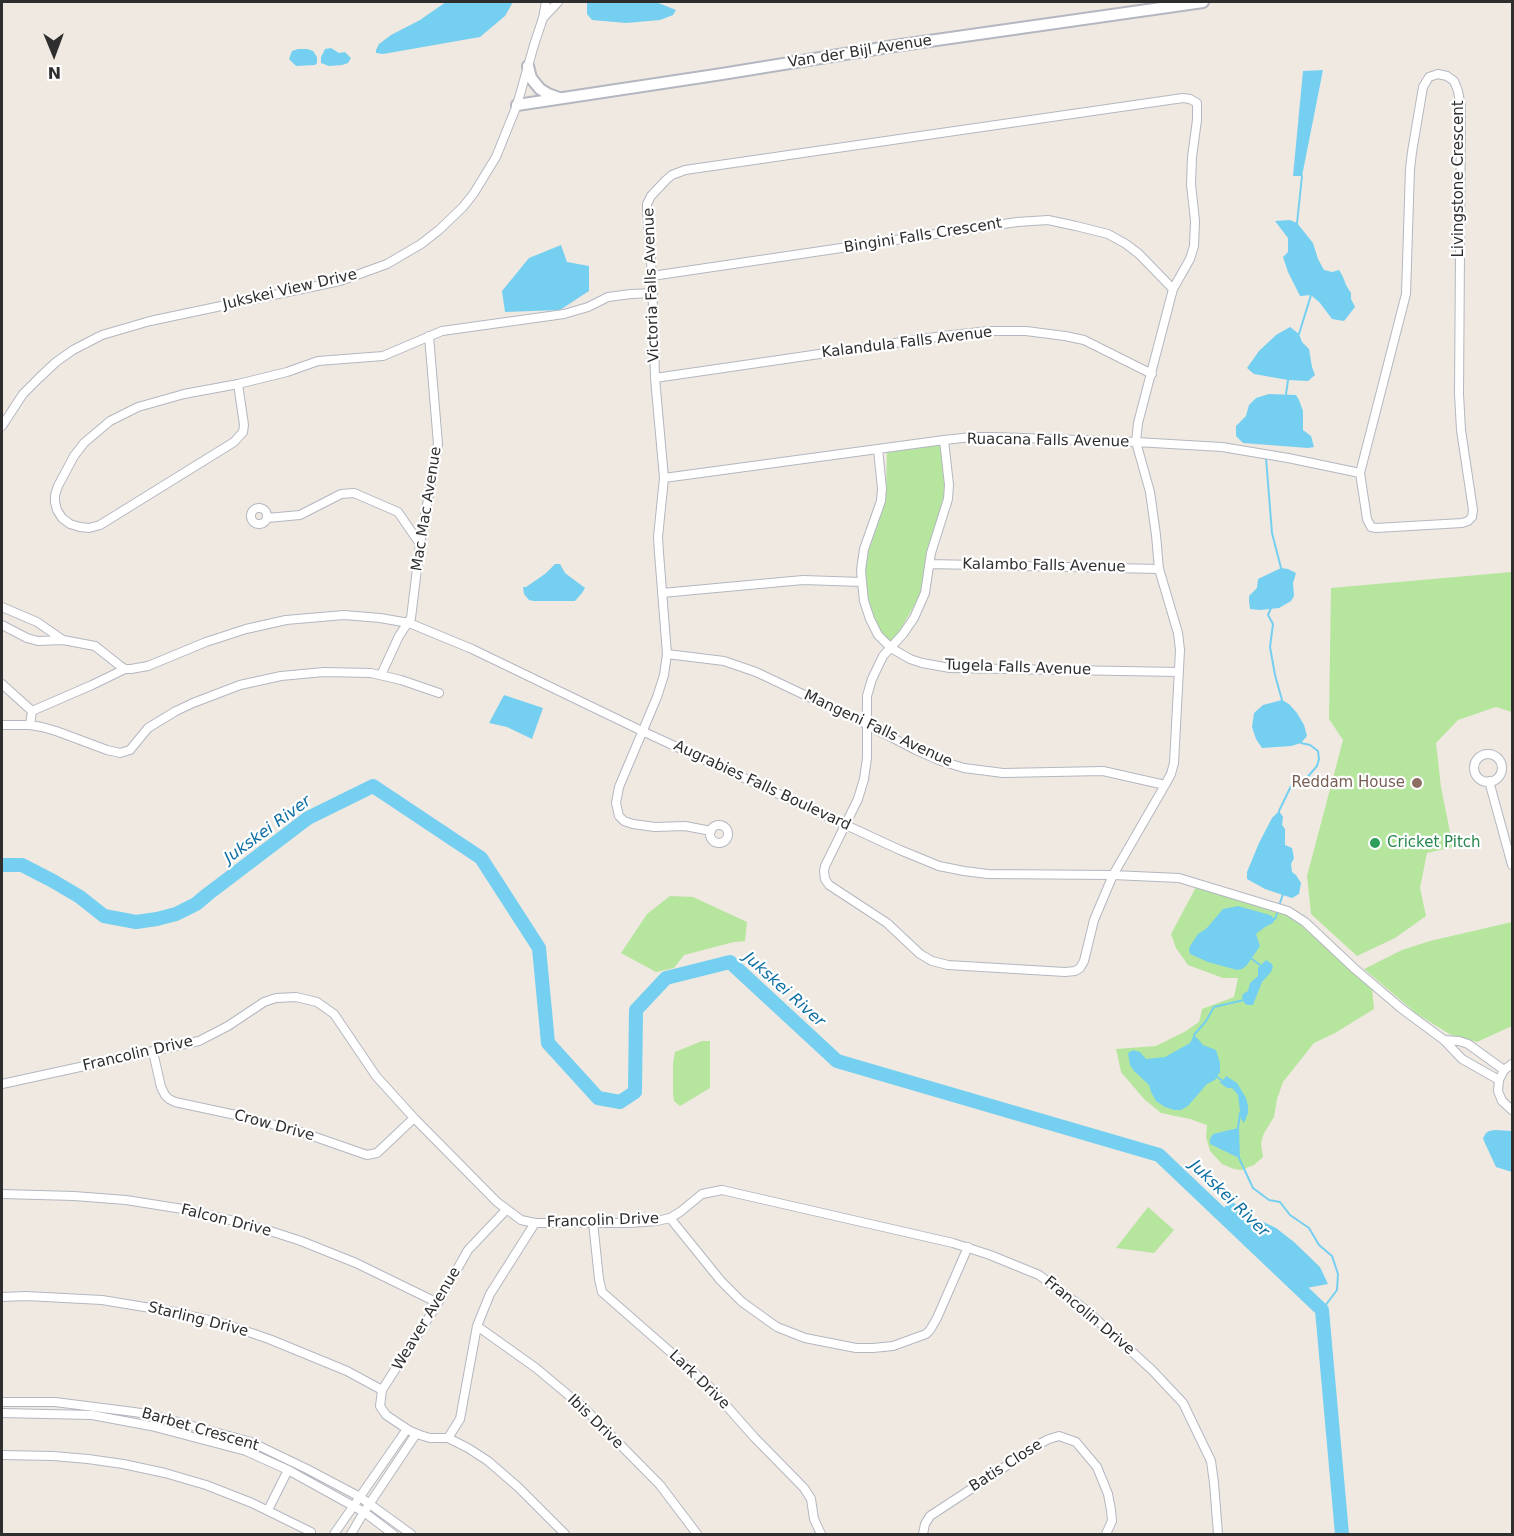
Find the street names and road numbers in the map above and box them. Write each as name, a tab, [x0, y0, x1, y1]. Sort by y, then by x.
street label: Van der Bijl Avenue	[787, 32, 933, 72]
street label: Livingstone Crescent	[1450, 100, 1468, 258]
street label: Victoria Falls Avenue	[640, 207, 664, 363]
street label: Bingini Falls Crescent	[843, 215, 1003, 257]
street label: Jukskei View Drive	[221, 266, 359, 314]
street label: Kalandula Falls Avenue	[821, 324, 993, 362]
street label: Ruacana Falls Avenue	[967, 431, 1129, 451]
street label: Mac Mac Avenue	[408, 445, 446, 573]
street label: Kalambo Falls Avenue	[962, 556, 1126, 576]
street label: Tugela Falls Avenue	[945, 656, 1091, 680]
street label: Mangeni Falls Avenue	[801, 687, 955, 771]
street label: Augrabies Falls Boulevard	[671, 737, 853, 835]
street label: Francolin Drive	[81, 1033, 195, 1075]
street label: Crow Drive	[232, 1107, 316, 1145]
street label: Falcon Drive	[179, 1201, 273, 1241]
street label: Francolin Drive	[547, 1210, 659, 1232]
street label: Weaver Avenue	[389, 1264, 465, 1374]
street label: Francolin Drive	[1040, 1273, 1138, 1359]
street label: Starling Drive	[146, 1299, 250, 1341]
street label: Lark Drive	[665, 1347, 733, 1413]
street label: Ibis Drive	[563, 1391, 627, 1453]
street label: Barbet Crescent	[139, 1405, 261, 1455]
street label: Batis Close	[966, 1436, 1046, 1496]

